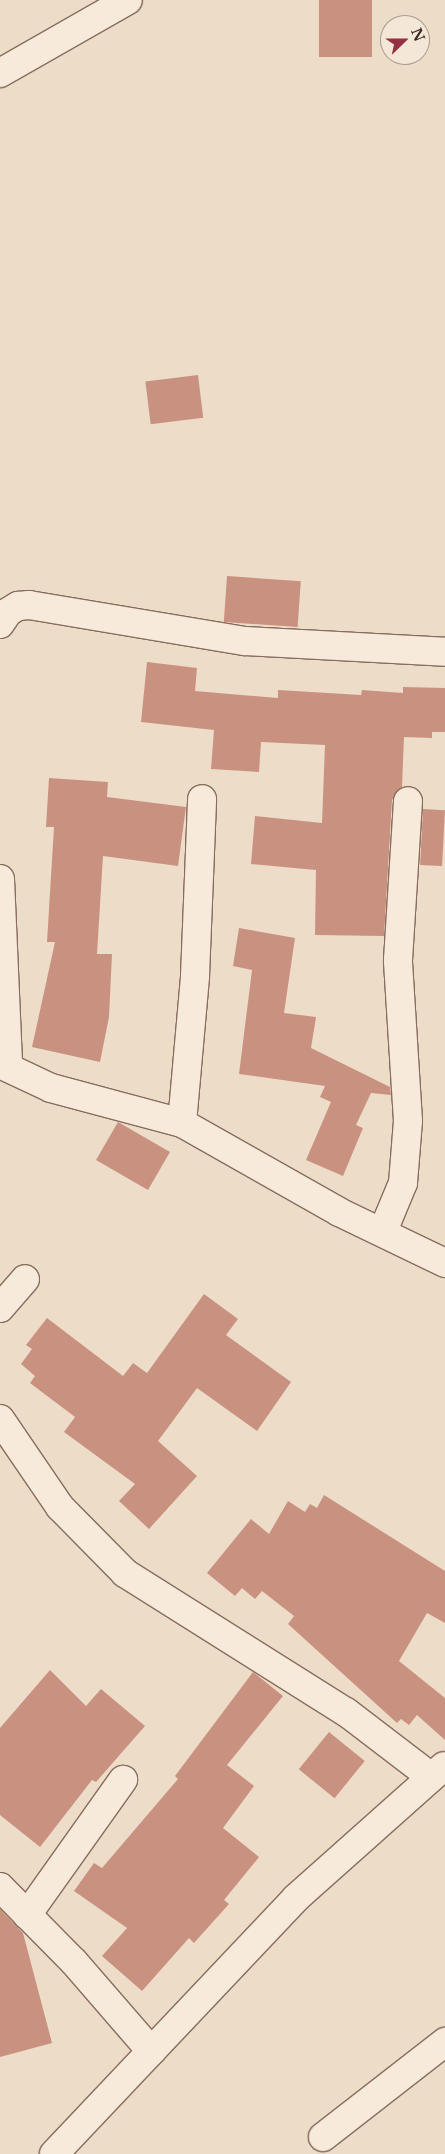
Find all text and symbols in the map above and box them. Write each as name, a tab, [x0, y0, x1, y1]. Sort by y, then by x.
north arrow	[380, 15, 430, 65]
text: N	[407, 25, 429, 44]

